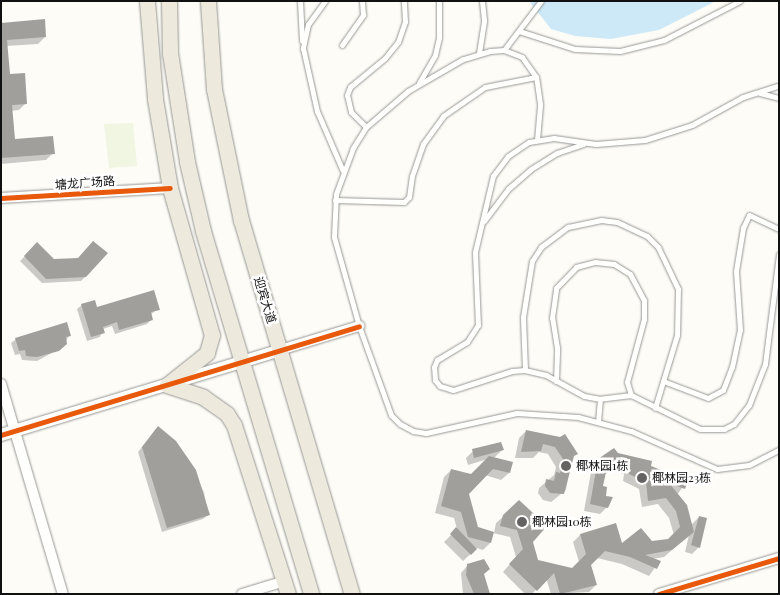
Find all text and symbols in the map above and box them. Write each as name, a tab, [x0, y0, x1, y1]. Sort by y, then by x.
street label: 塘龙广场路	[55, 174, 115, 192]
street label: 迎宾大道	[251, 275, 279, 325]
place label: 椰林园1栋	[576, 459, 628, 473]
marker: 椰林园1栋	[560, 460, 572, 472]
place label: 椰林园23栋	[652, 471, 711, 485]
marker: 椰林园23栋	[636, 472, 648, 484]
place label: 椰林园10栋	[532, 515, 592, 529]
marker: 椰林园10栋	[516, 516, 528, 528]

